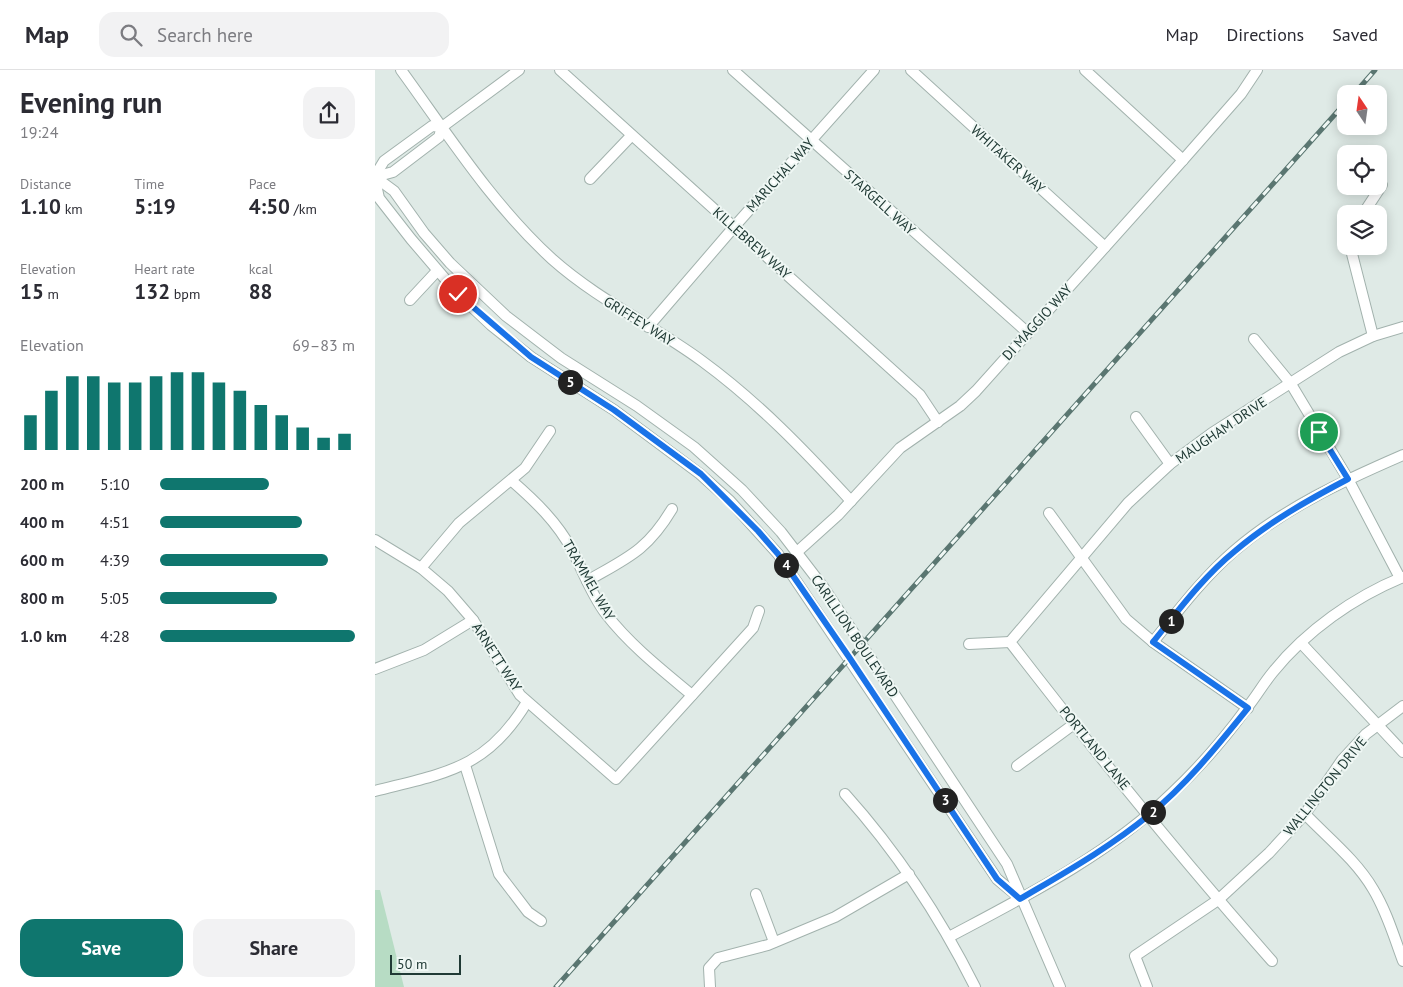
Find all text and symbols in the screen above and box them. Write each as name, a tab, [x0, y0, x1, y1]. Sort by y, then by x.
search box	[99, 12, 449, 57]
text: Map	[25, 19, 69, 50]
icon: search	[117, 21, 145, 49]
text: Search here	[157, 23, 253, 47]
text: Map	[1166, 23, 1198, 46]
text: Directions	[1226, 23, 1304, 46]
text: Saved	[1332, 23, 1378, 46]
text: Evening run	[20, 84, 162, 121]
north arrow	[1337, 85, 1387, 135]
map controls	[1337, 85, 1387, 255]
button: share	[303, 87, 355, 139]
street label: WHITAKER WAY	[967, 121, 1049, 197]
text: 19:24	[20, 122, 58, 142]
street label: MARICHAL WAY	[742, 134, 818, 216]
button: locate	[1337, 145, 1387, 195]
street label: STARGELL WAY	[841, 165, 920, 239]
text: Distance	[20, 175, 71, 193]
text: Time	[134, 175, 164, 193]
text: Pace	[249, 175, 276, 193]
text: 1.10	[20, 193, 61, 220]
text: 5:19	[134, 193, 176, 220]
text: 4:50	[249, 193, 290, 220]
text: km	[61, 200, 83, 218]
text: /km	[290, 200, 317, 218]
street label: KILLEBREW WAY	[709, 203, 795, 283]
button: layers	[1337, 205, 1387, 255]
text: Elevation	[20, 260, 76, 278]
text: Heart rate	[134, 260, 195, 278]
text: kcal	[249, 260, 273, 278]
pin	[437, 273, 479, 315]
text: 15	[20, 278, 44, 305]
text: 132	[134, 278, 170, 305]
text: 88	[249, 278, 272, 305]
icon: check	[444, 280, 472, 308]
street label: DI MAGGIO WAY	[998, 280, 1076, 364]
text: m	[44, 285, 59, 303]
text: bpm	[170, 285, 200, 303]
street label: GRIFFEY WAY	[600, 292, 678, 350]
text: Elevation	[20, 335, 84, 355]
text: 69–83 m	[292, 335, 355, 355]
pin: 5	[557, 370, 583, 394]
text: 5	[567, 373, 574, 391]
street label: MAUGHAM DRIVE	[1172, 393, 1270, 467]
pin	[1298, 411, 1340, 453]
icon: arrive	[1305, 418, 1333, 446]
text: 200 m	[20, 474, 64, 494]
text: 5:10	[100, 474, 130, 494]
text: 400 m	[20, 512, 64, 532]
text: 4:51	[100, 512, 130, 532]
street label: TRAMMEL WAY	[559, 537, 619, 624]
text: 600 m	[20, 550, 64, 570]
text: 4:39	[100, 550, 130, 570]
pin: 4	[773, 552, 799, 578]
text: 4	[783, 556, 790, 574]
street label: CARILLION BOULEVARD	[807, 571, 903, 701]
text: 800 m	[20, 588, 64, 608]
text: 5:05	[100, 588, 130, 608]
pin: 1	[1159, 608, 1183, 634]
text: 1	[1168, 612, 1175, 630]
street label: ARNETT WAY	[468, 619, 526, 695]
text: 1.0 km	[20, 626, 67, 646]
text: 4:28	[100, 626, 130, 646]
street label: PORTLAND LANE	[1056, 702, 1134, 794]
street label: WALLINGTON DRIVE	[1279, 733, 1371, 839]
pin: 3	[933, 788, 957, 812]
text: 3	[942, 791, 949, 809]
pin: 2	[1141, 800, 1165, 824]
text: 2	[1150, 803, 1157, 821]
button: Save	[20, 919, 183, 977]
button: Share	[193, 919, 355, 977]
scale bar	[390, 952, 461, 975]
text: 50 m	[397, 955, 427, 973]

